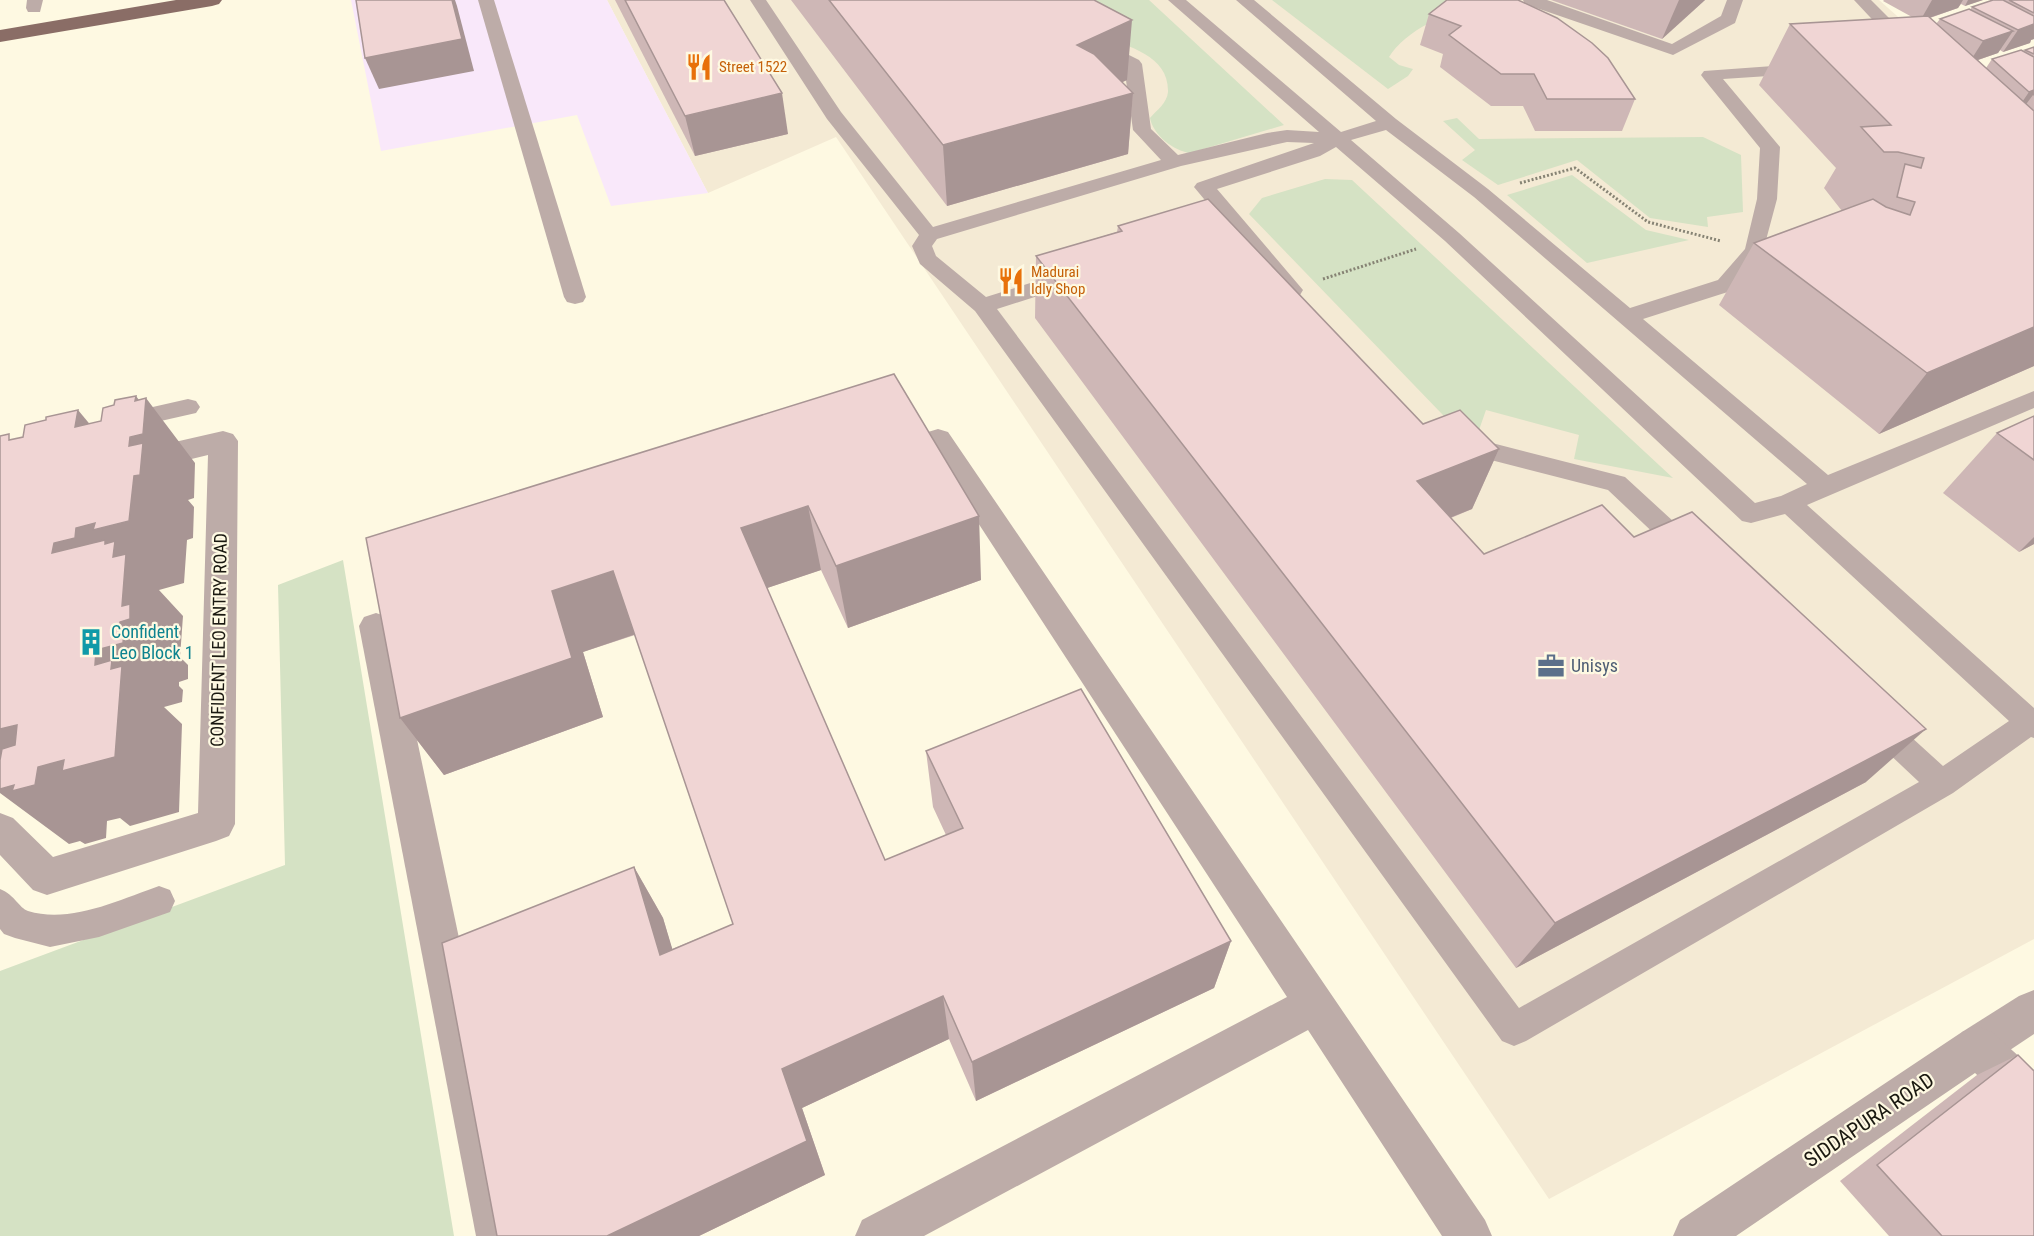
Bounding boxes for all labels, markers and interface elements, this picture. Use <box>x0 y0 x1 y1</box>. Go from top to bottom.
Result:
restaurant icon: Street 1522 <box>684 52 714 82</box>
place label: Street 1522 <box>719 58 787 76</box>
place label: Madurai Idly Shop <box>1031 263 1085 298</box>
restaurant icon: Madurai Idly Shop <box>996 266 1026 296</box>
street label: CONFIDENT LEO ENTRY ROAD <box>206 533 231 747</box>
place label: Confident Leo Block 1 <box>111 621 194 663</box>
building icon: Confident Leo Block 1 <box>76 627 106 657</box>
office icon: Unisys <box>1536 651 1566 681</box>
place label: Unisys <box>1571 655 1618 676</box>
street label: SIDDAPURA ROAD <box>1800 1068 1938 1172</box>

